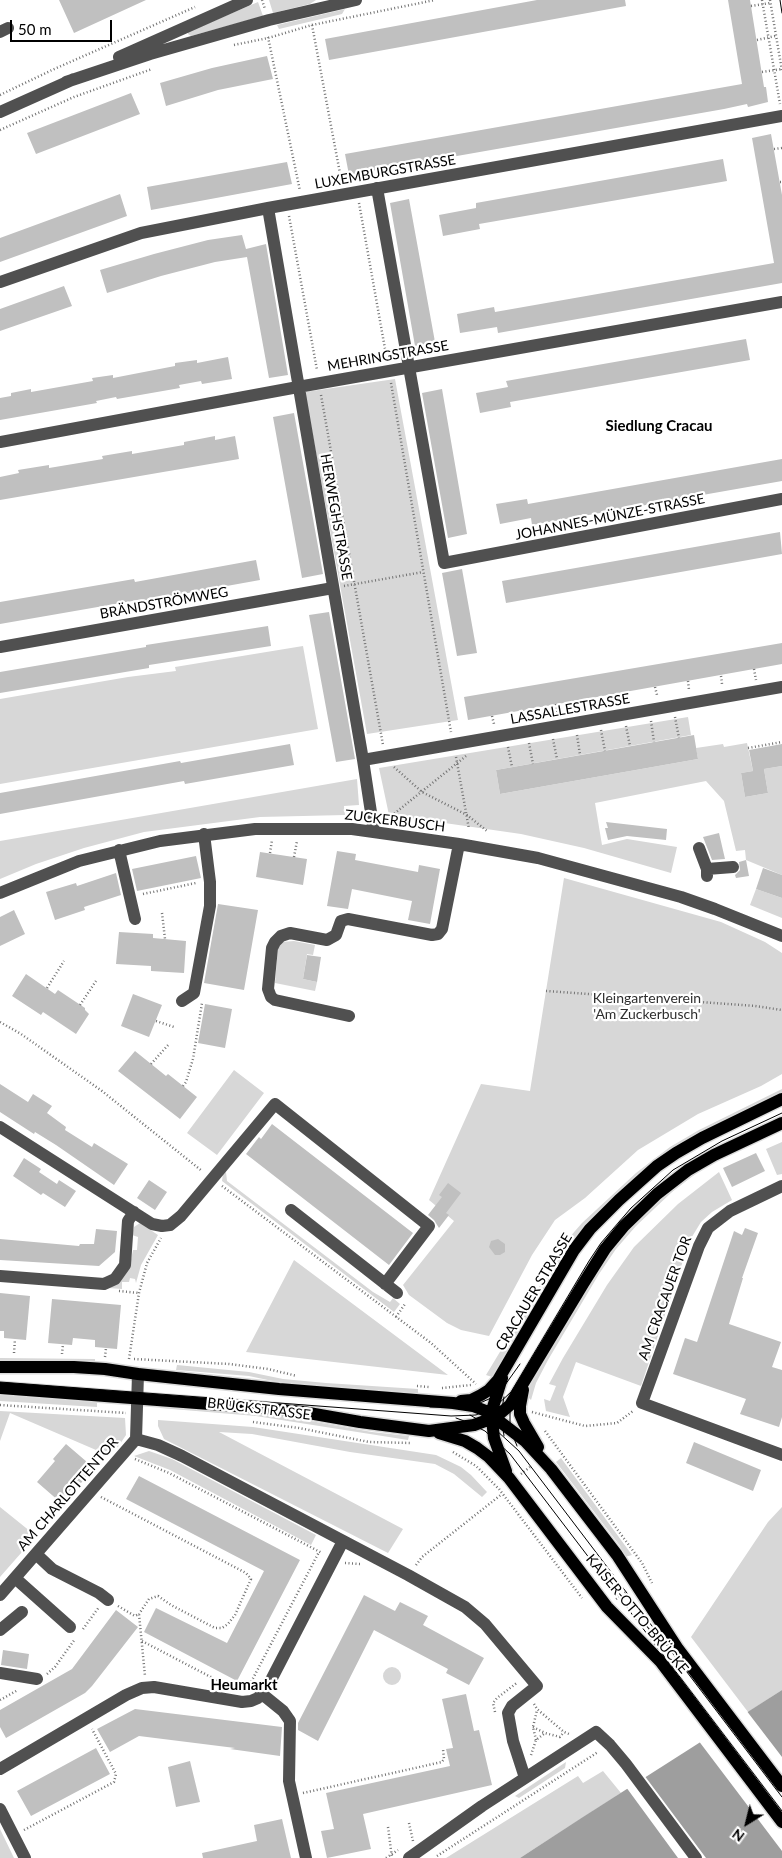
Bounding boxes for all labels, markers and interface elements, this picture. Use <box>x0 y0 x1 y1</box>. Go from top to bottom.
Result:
scale bar <box>12 10 115 42</box>
text: 50 m <box>18 20 52 38</box>
street label: LUXEMBURGSTRASSE <box>313 151 457 193</box>
street label: MEHRINGSTRASSE <box>326 337 450 375</box>
district label: Siedlung Cracau <box>605 417 713 435</box>
street label: HERWEGHSTRASSE <box>317 452 355 582</box>
street label: JOHANNES-MÜNZE-STRASSE <box>514 490 706 544</box>
street label: BRÄNDSTRÖMWEG <box>99 583 229 623</box>
street label: LASSALLESTRASSE <box>509 690 631 728</box>
street label: ZUCKERBUSCH <box>344 806 446 836</box>
park label: Kleingartenverein 'Am Zuckerbusch' <box>593 990 701 1022</box>
street label: CRACAUER STRASSE <box>492 1230 576 1354</box>
street label: AM CRACAUER TOR <box>635 1234 695 1362</box>
street label: BRÜCKSTRASSE <box>206 1394 312 1424</box>
street label: AM CHARLOTTENTOR <box>14 1434 122 1554</box>
street label: KAISER-OTTO-BRÜCKE <box>582 1551 692 1677</box>
district label: Heumarkt <box>210 1676 278 1694</box>
north arrow <box>722 1798 772 1848</box>
text: N <box>729 1825 747 1846</box>

